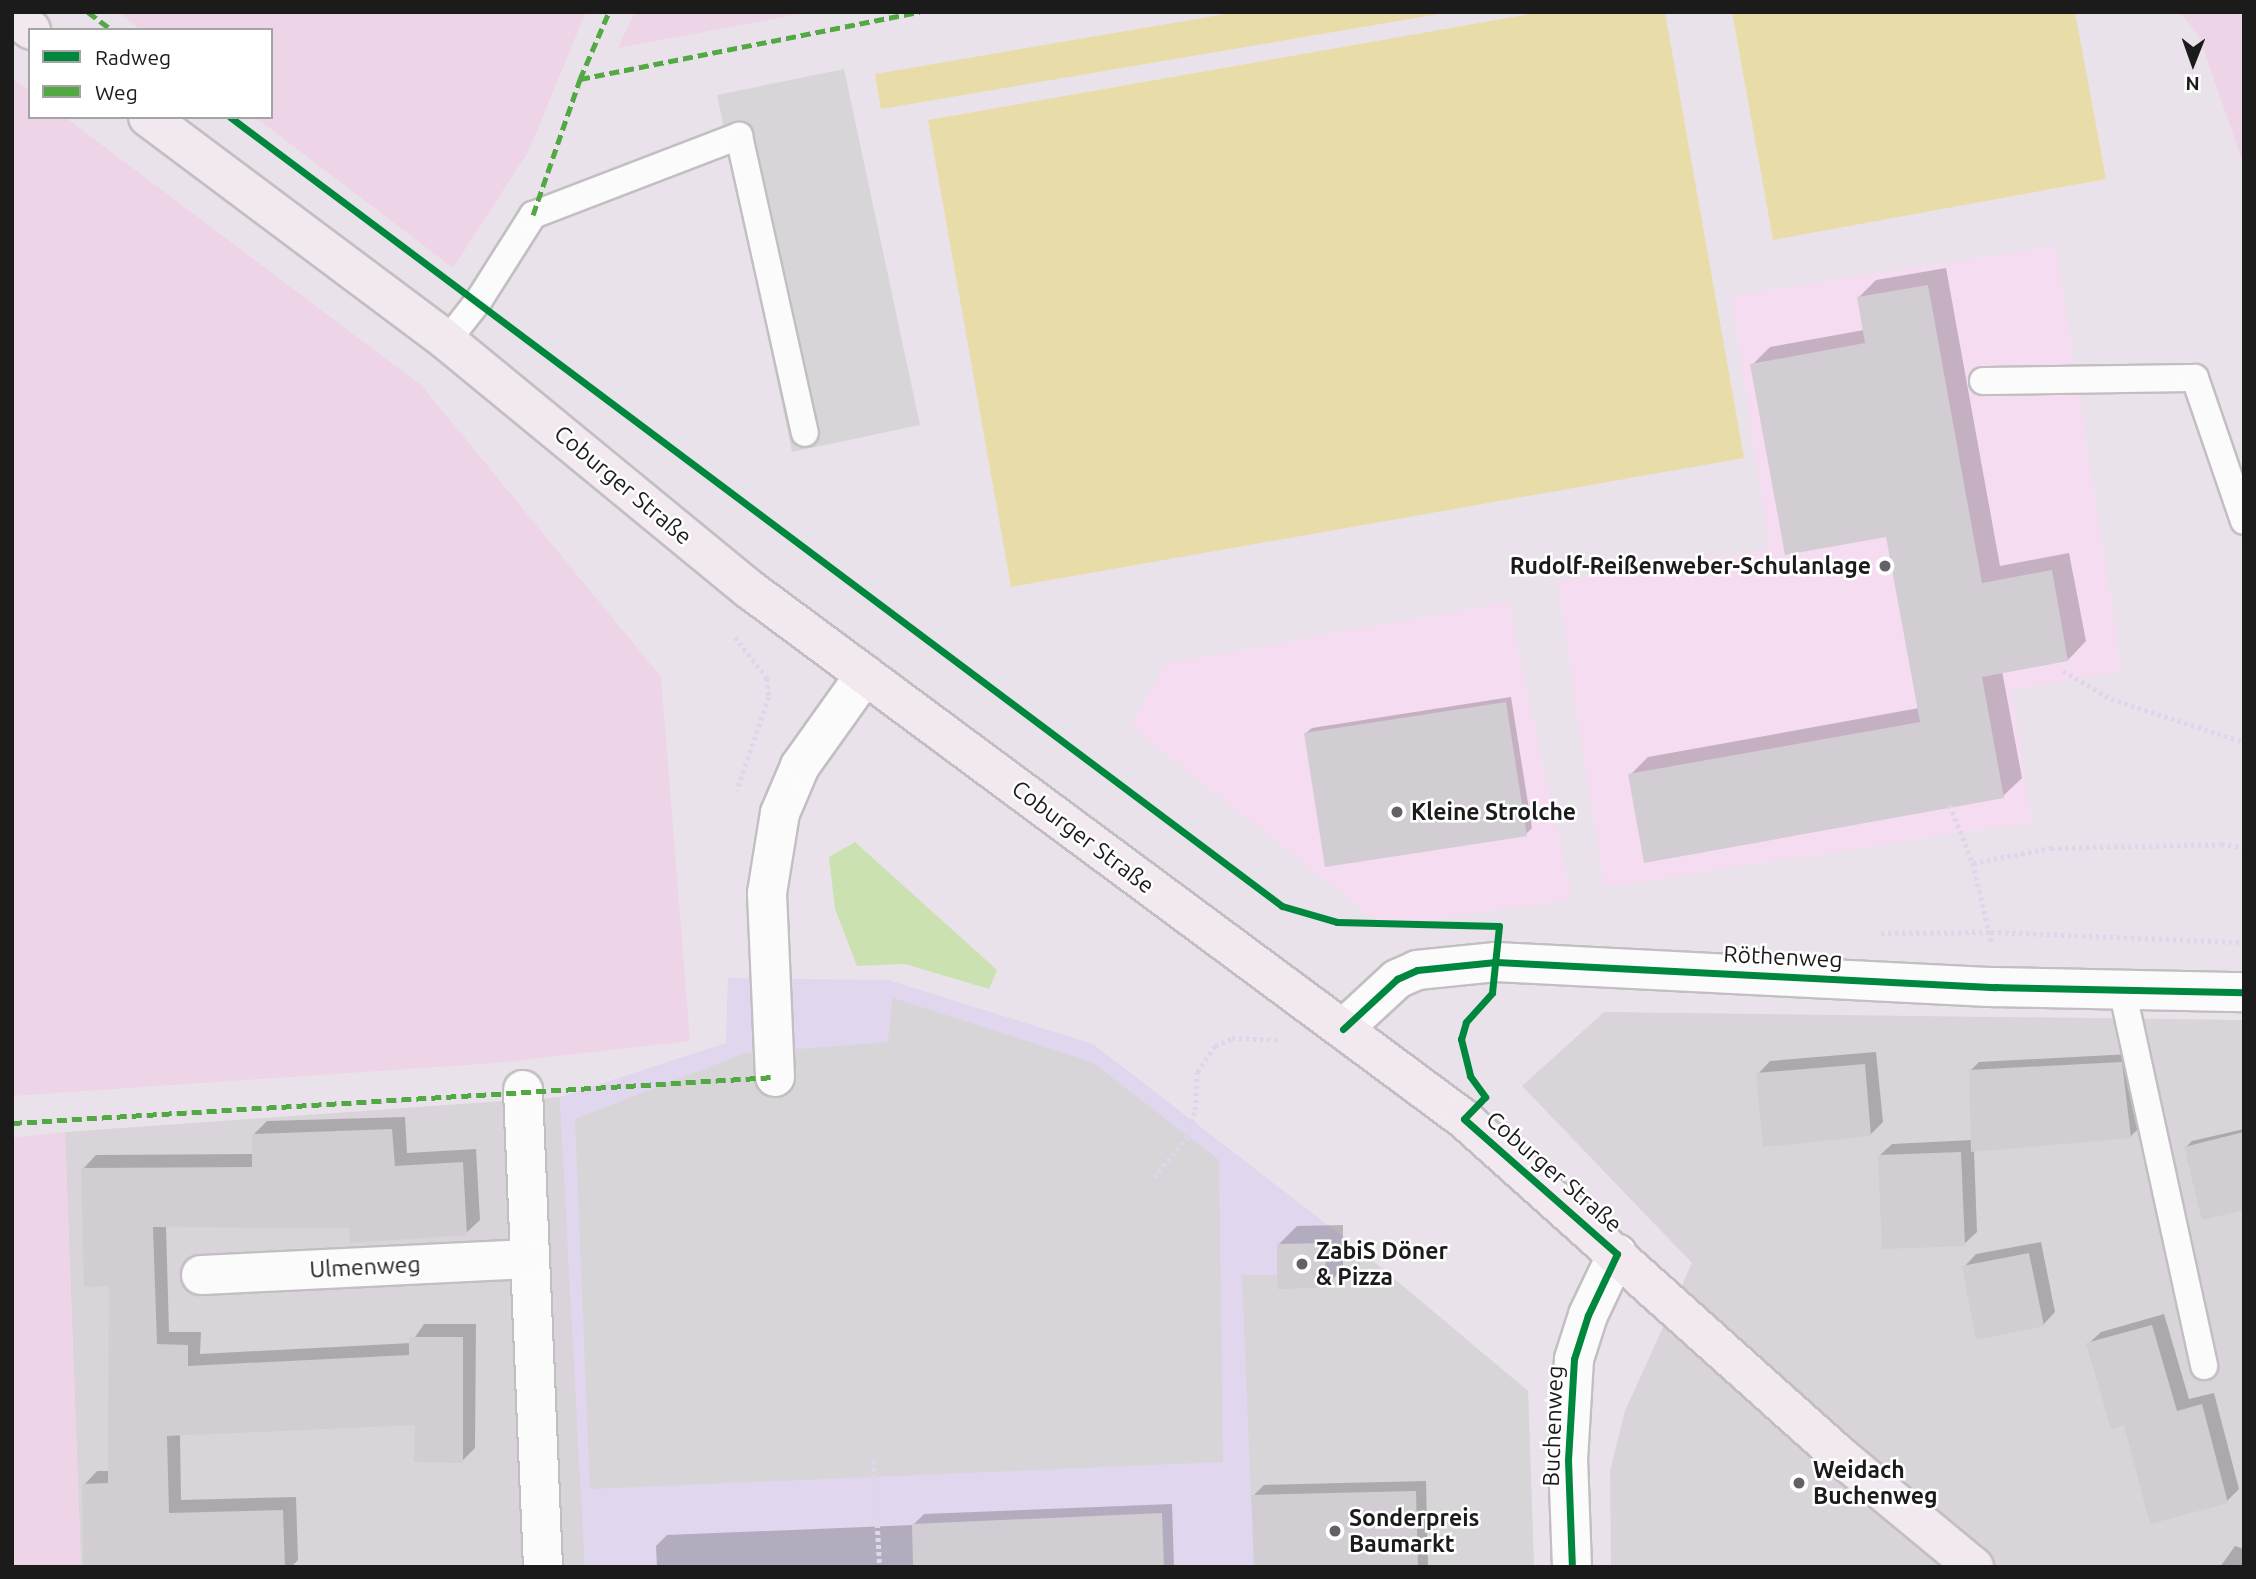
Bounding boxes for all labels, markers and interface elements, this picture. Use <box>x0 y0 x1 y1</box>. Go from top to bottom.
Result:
legend <box>28 28 273 119</box>
north arrow <box>2158 28 2228 98</box>
text: Radweg <box>95 45 171 69</box>
text: N <box>2185 73 2200 95</box>
text: Weg <box>95 80 138 104</box>
street label: Coburger Straße <box>549 420 697 550</box>
place label: Rudolf-Reißenweber-Schulanlage <box>1510 552 1871 580</box>
marker: Rudolf-Reißenweber-Schulanlage <box>1877 558 1893 574</box>
street label: Coburger Straße <box>1006 775 1160 899</box>
place label: Kleine Strolche <box>1411 798 1576 826</box>
marker: Kleine Strolche <box>1389 804 1405 820</box>
street label: Röthenweg <box>1723 940 1843 974</box>
street label: Coburger Straße <box>1480 1106 1628 1238</box>
place label: ZabiS Döner & Pizza <box>1316 1237 1448 1291</box>
street label: Ulmenweg <box>309 1250 421 1284</box>
marker: ZabiS Döner & Pizza <box>1294 1256 1310 1272</box>
street label: Buchenweg <box>1537 1365 1569 1487</box>
place label: Weidach Buchenweg <box>1813 1456 1938 1510</box>
marker: Weidach Buchenweg <box>1791 1475 1807 1491</box>
place label: Sonderpreis Baumarkt <box>1349 1504 1479 1558</box>
marker: Sonderpreis Baumarkt <box>1327 1523 1343 1539</box>

